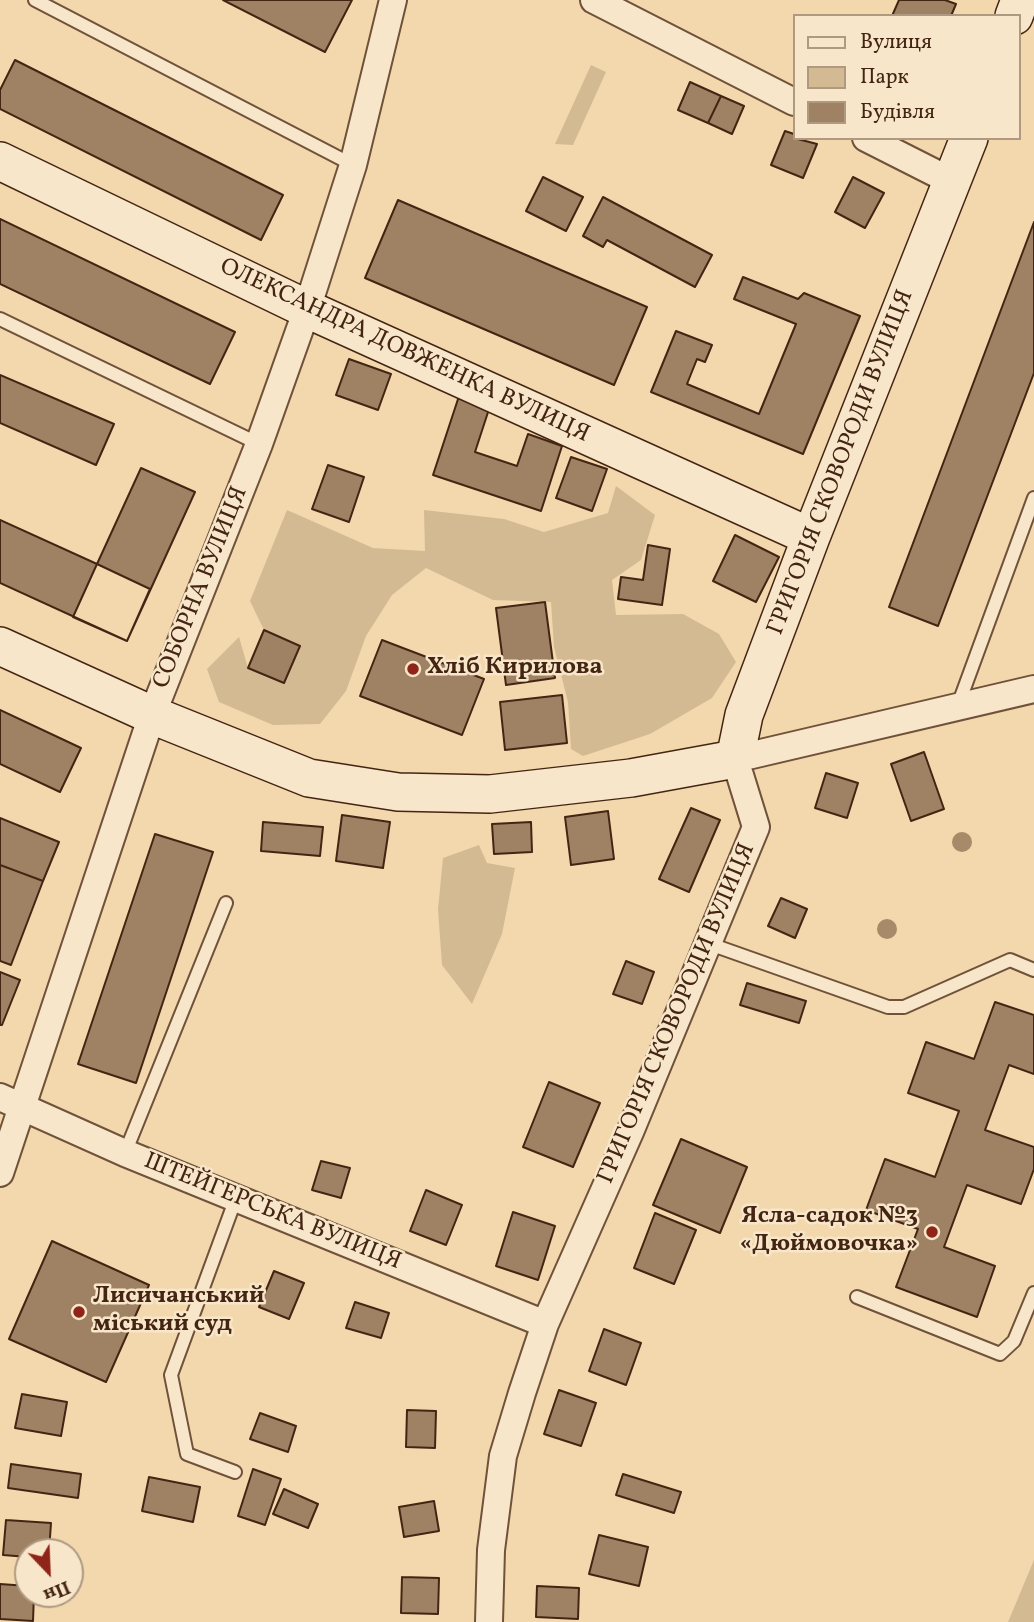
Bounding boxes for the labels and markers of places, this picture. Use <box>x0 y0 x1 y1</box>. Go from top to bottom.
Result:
place label: Хліб Кирилова <box>427 655 603 683</box>
marker: Хліб Кирилова <box>405 661 421 677</box>
place label: Ясла-садок №3 «Дюймовочка» <box>740 1204 918 1260</box>
marker: Ясла-садок №3 «Дюймовочка» <box>924 1224 940 1240</box>
place label: Лисичанський міський суд <box>93 1284 264 1340</box>
marker: Лисичанський міський суд <box>71 1304 87 1320</box>

